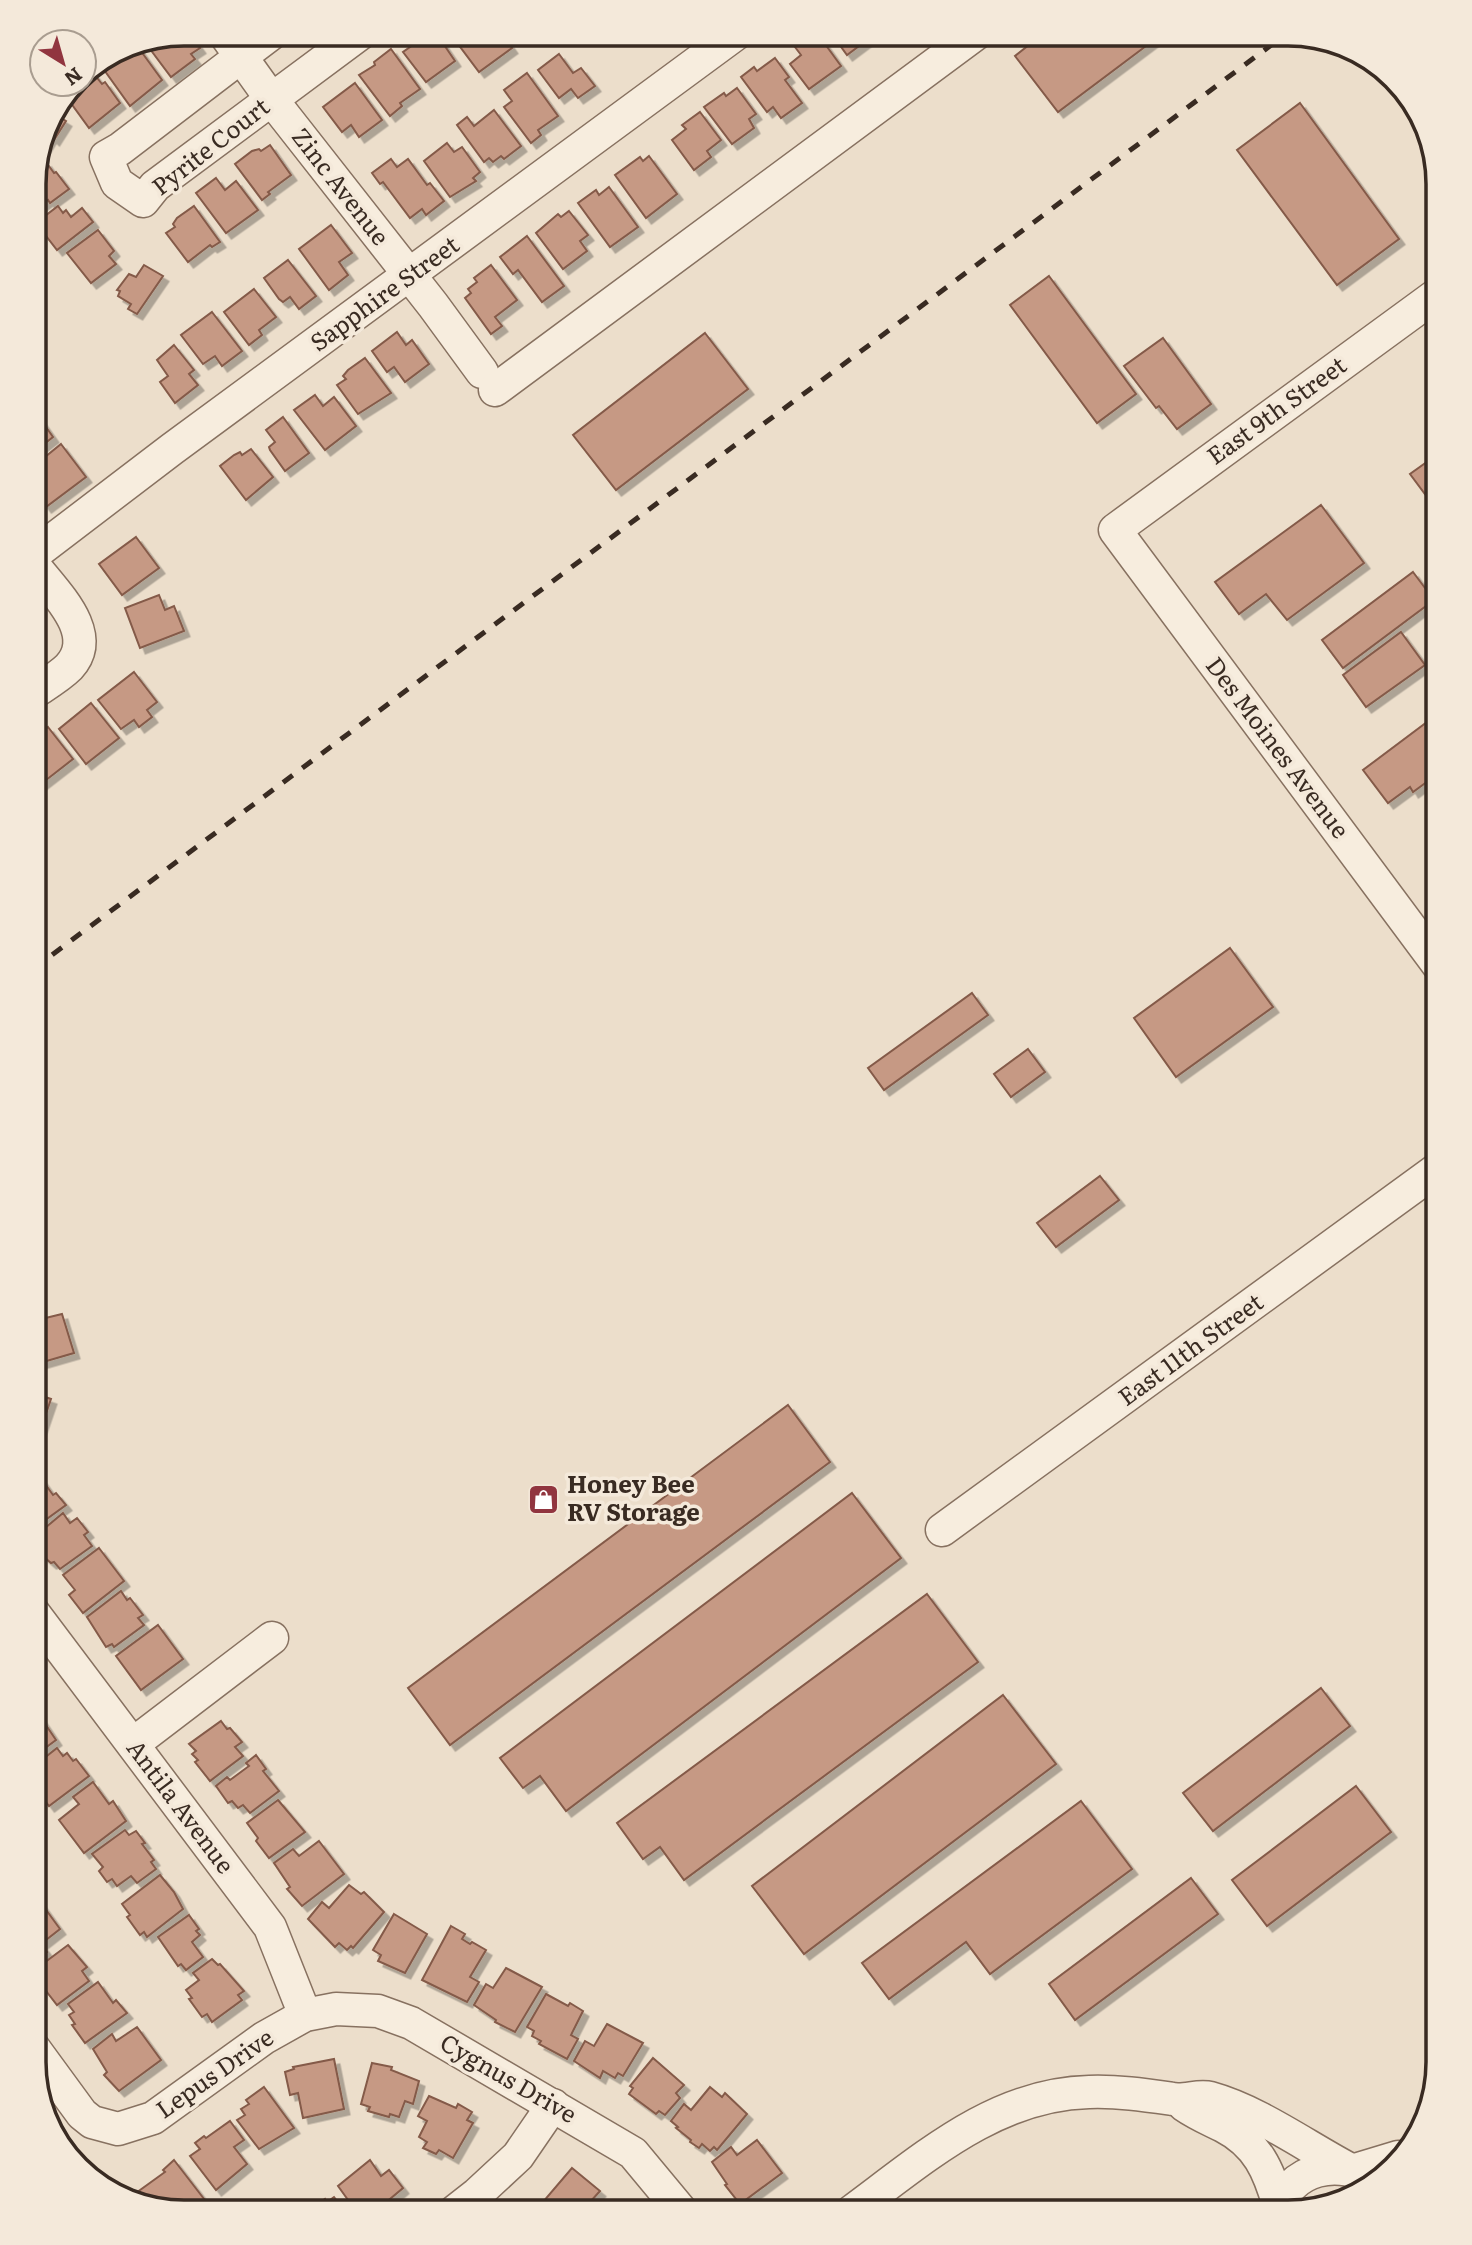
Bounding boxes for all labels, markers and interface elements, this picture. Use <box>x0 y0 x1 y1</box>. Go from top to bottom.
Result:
north arrow <box>28 28 98 98</box>
text: N <box>59 61 89 93</box>
street label: Pyrite Court <box>143 88 276 202</box>
street label: Zinc Avenue <box>285 119 399 252</box>
street label: Sapphire Street <box>302 226 466 358</box>
street label: East 9th Street <box>1199 346 1353 472</box>
street label: Des Moines Avenue <box>1199 648 1359 845</box>
street label: East 11th Street <box>1110 1283 1270 1413</box>
place label: Honey Bee RV Storage <box>567 1465 700 1528</box>
shop icon: Honey Bee RV Storage <box>527 1482 561 1516</box>
street label: Antila Avenue <box>120 1731 244 1880</box>
street label: Lepus Drive <box>148 2019 279 2125</box>
street label: Cygnus Drive <box>435 2024 584 2130</box>

